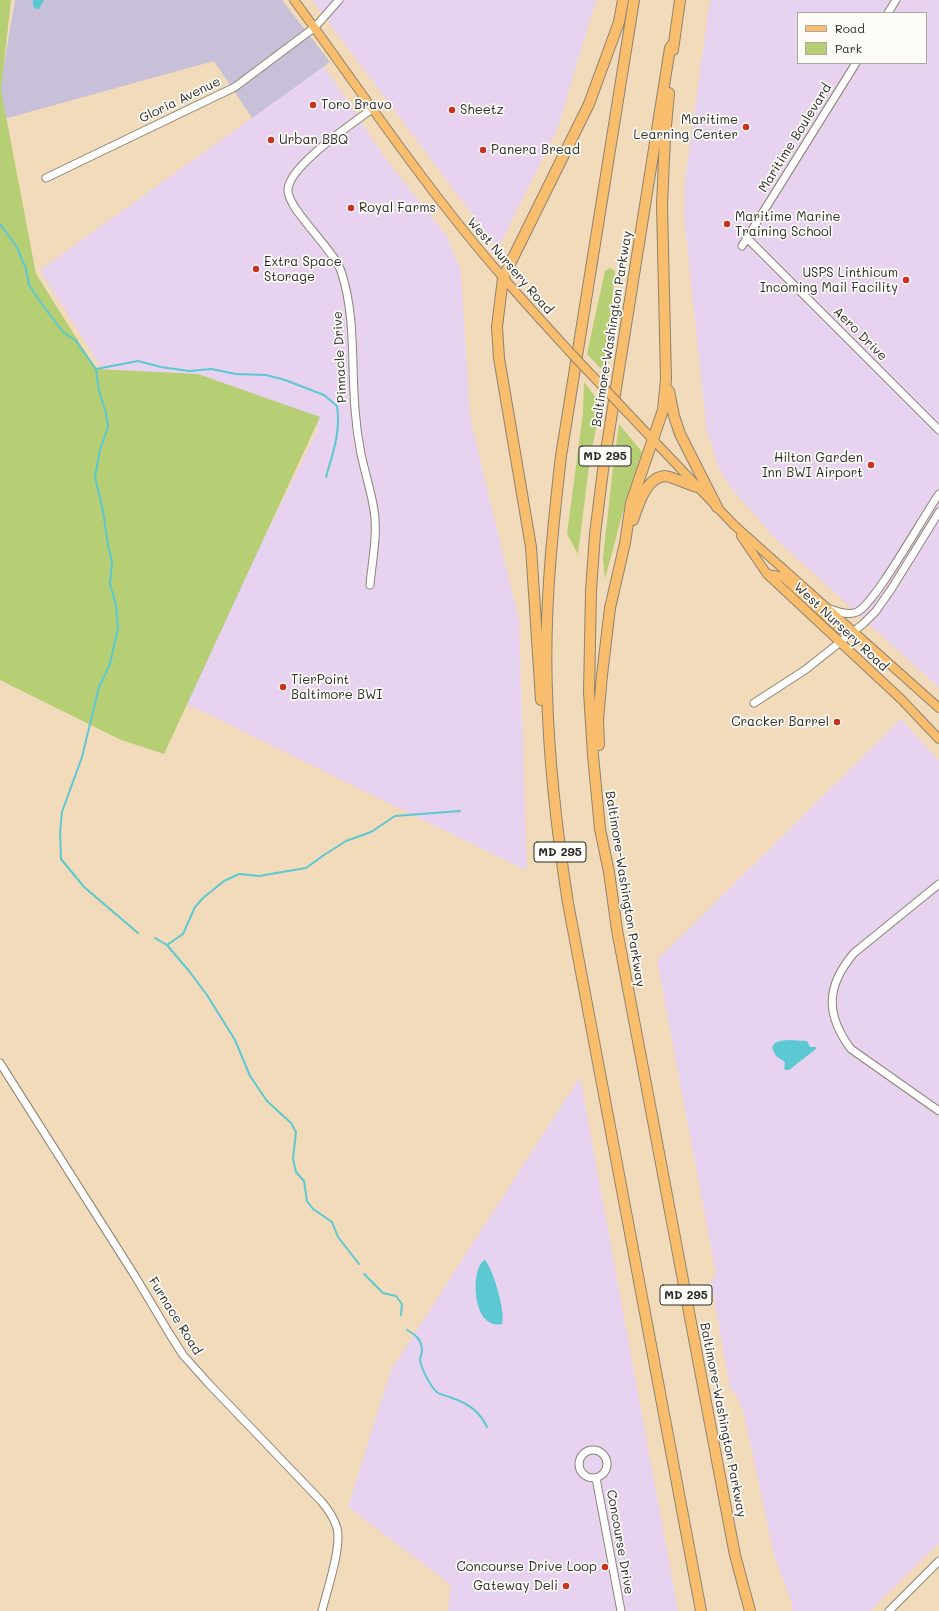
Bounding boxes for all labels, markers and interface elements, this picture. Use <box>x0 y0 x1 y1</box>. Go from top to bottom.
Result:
legend <box>797 12 927 64</box>
text: Road <box>835 20 865 36</box>
text: Park <box>835 40 862 56</box>
street label: Gloria Avenue <box>137 74 223 126</box>
street label: Maritime Boulevard <box>755 81 835 195</box>
place label: Toro Bravo <box>321 97 392 113</box>
marker: Toro Bravo <box>308 100 318 110</box>
place label: Sheetz <box>460 102 504 118</box>
marker: Sheetz <box>447 105 457 115</box>
place label: Maritime Learning Center <box>634 112 738 143</box>
marker: Maritime Learning Center <box>741 122 751 132</box>
place label: Urban BBQ <box>279 132 348 148</box>
marker: Urban BBQ <box>266 135 276 145</box>
place label: Panera Bread <box>491 142 580 158</box>
marker: Panera Bread <box>478 145 488 155</box>
place label: Royal Farms <box>359 200 436 216</box>
marker: Royal Farms <box>346 203 356 213</box>
place label: Maritime Marine Training School <box>735 209 840 240</box>
street label: West Nursery Road <box>464 214 556 318</box>
marker: Maritime Marine Training School <box>722 219 732 229</box>
street label: Baltimore-Washington Parkway <box>589 230 635 428</box>
place label: Extra Space Storage <box>264 254 342 285</box>
marker: Extra Space Storage <box>251 264 261 274</box>
place label: USPS Linthicum Incoming Mail Facility <box>760 265 898 296</box>
marker: USPS Linthicum Incoming Mail Facility <box>901 275 911 285</box>
street label: Aero Drive <box>830 304 890 364</box>
street label: Pinnacle Drive <box>330 311 350 403</box>
road number: MD 295 <box>579 446 631 466</box>
place label: Hilton Garden Inn BWI Airport <box>762 450 863 481</box>
marker: Hilton Garden Inn BWI Airport <box>866 460 876 470</box>
street label: West Nursery Road <box>791 579 891 675</box>
place label: TierPoint Baltimore BWI <box>291 672 382 703</box>
marker: TierPoint Baltimore BWI <box>278 682 288 692</box>
place label: Cracker Barrel <box>731 714 829 730</box>
marker: Cracker Barrel <box>832 717 842 727</box>
street label: Baltimore-Washington Parkway <box>602 790 648 988</box>
road number: MD 295 <box>534 842 586 862</box>
street label: Furnace Road <box>145 1274 205 1358</box>
road number: MD 295 <box>660 1285 712 1305</box>
street label: Baltimore-Washington Parkway <box>696 1321 750 1519</box>
street label: Concourse Drive <box>603 1488 637 1596</box>
place label: Concourse Drive Loop <box>456 1559 597 1575</box>
marker: Concourse Drive Loop <box>600 1562 610 1572</box>
place label: Gateway Deli <box>473 1578 558 1594</box>
marker: Gateway Deli <box>561 1581 571 1591</box>

